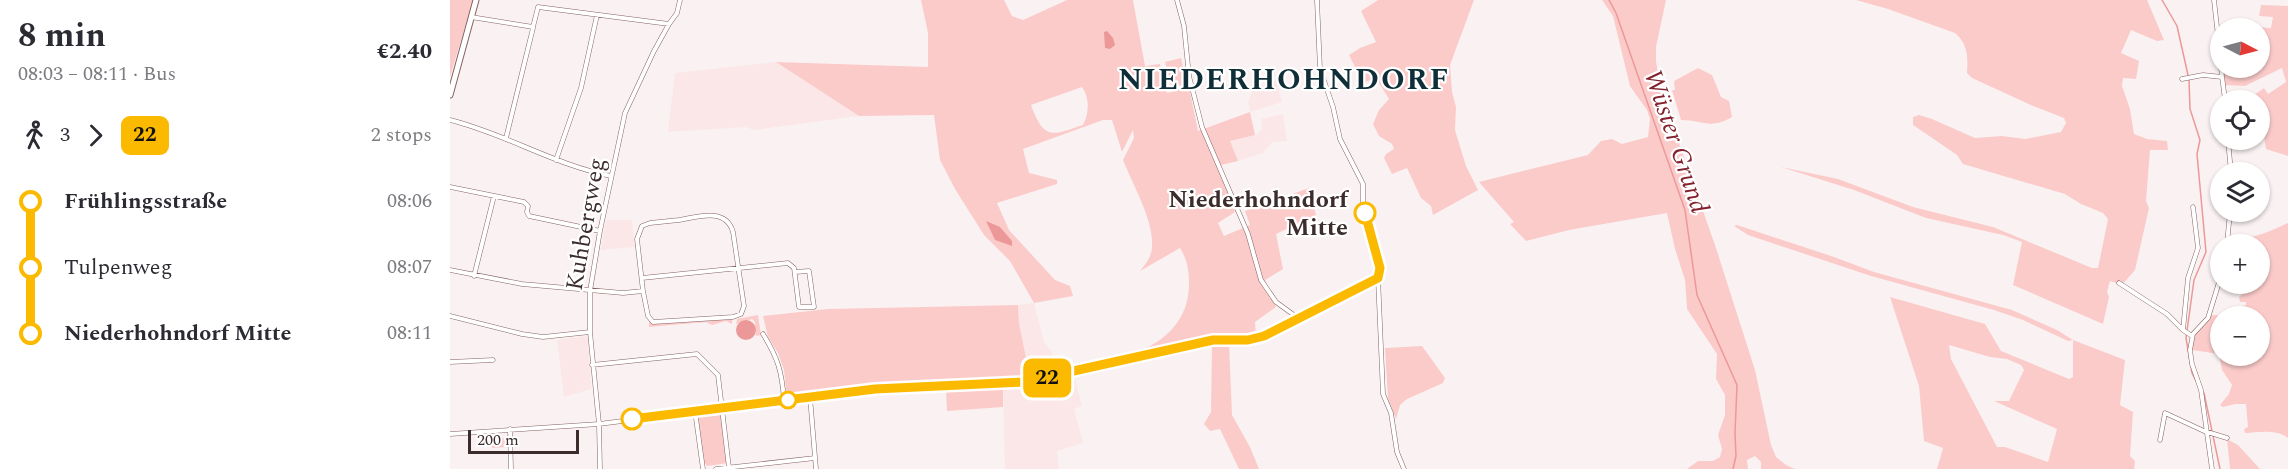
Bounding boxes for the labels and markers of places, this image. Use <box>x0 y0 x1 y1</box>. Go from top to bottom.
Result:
place label: Niederhohndorf Mitte <box>1168 182 1350 246</box>
marker: Niederhohndorf Mitte <box>1354 202 1376 224</box>
unlabelled marker <box>779 391 797 409</box>
unlabelled marker <box>621 408 643 430</box>

